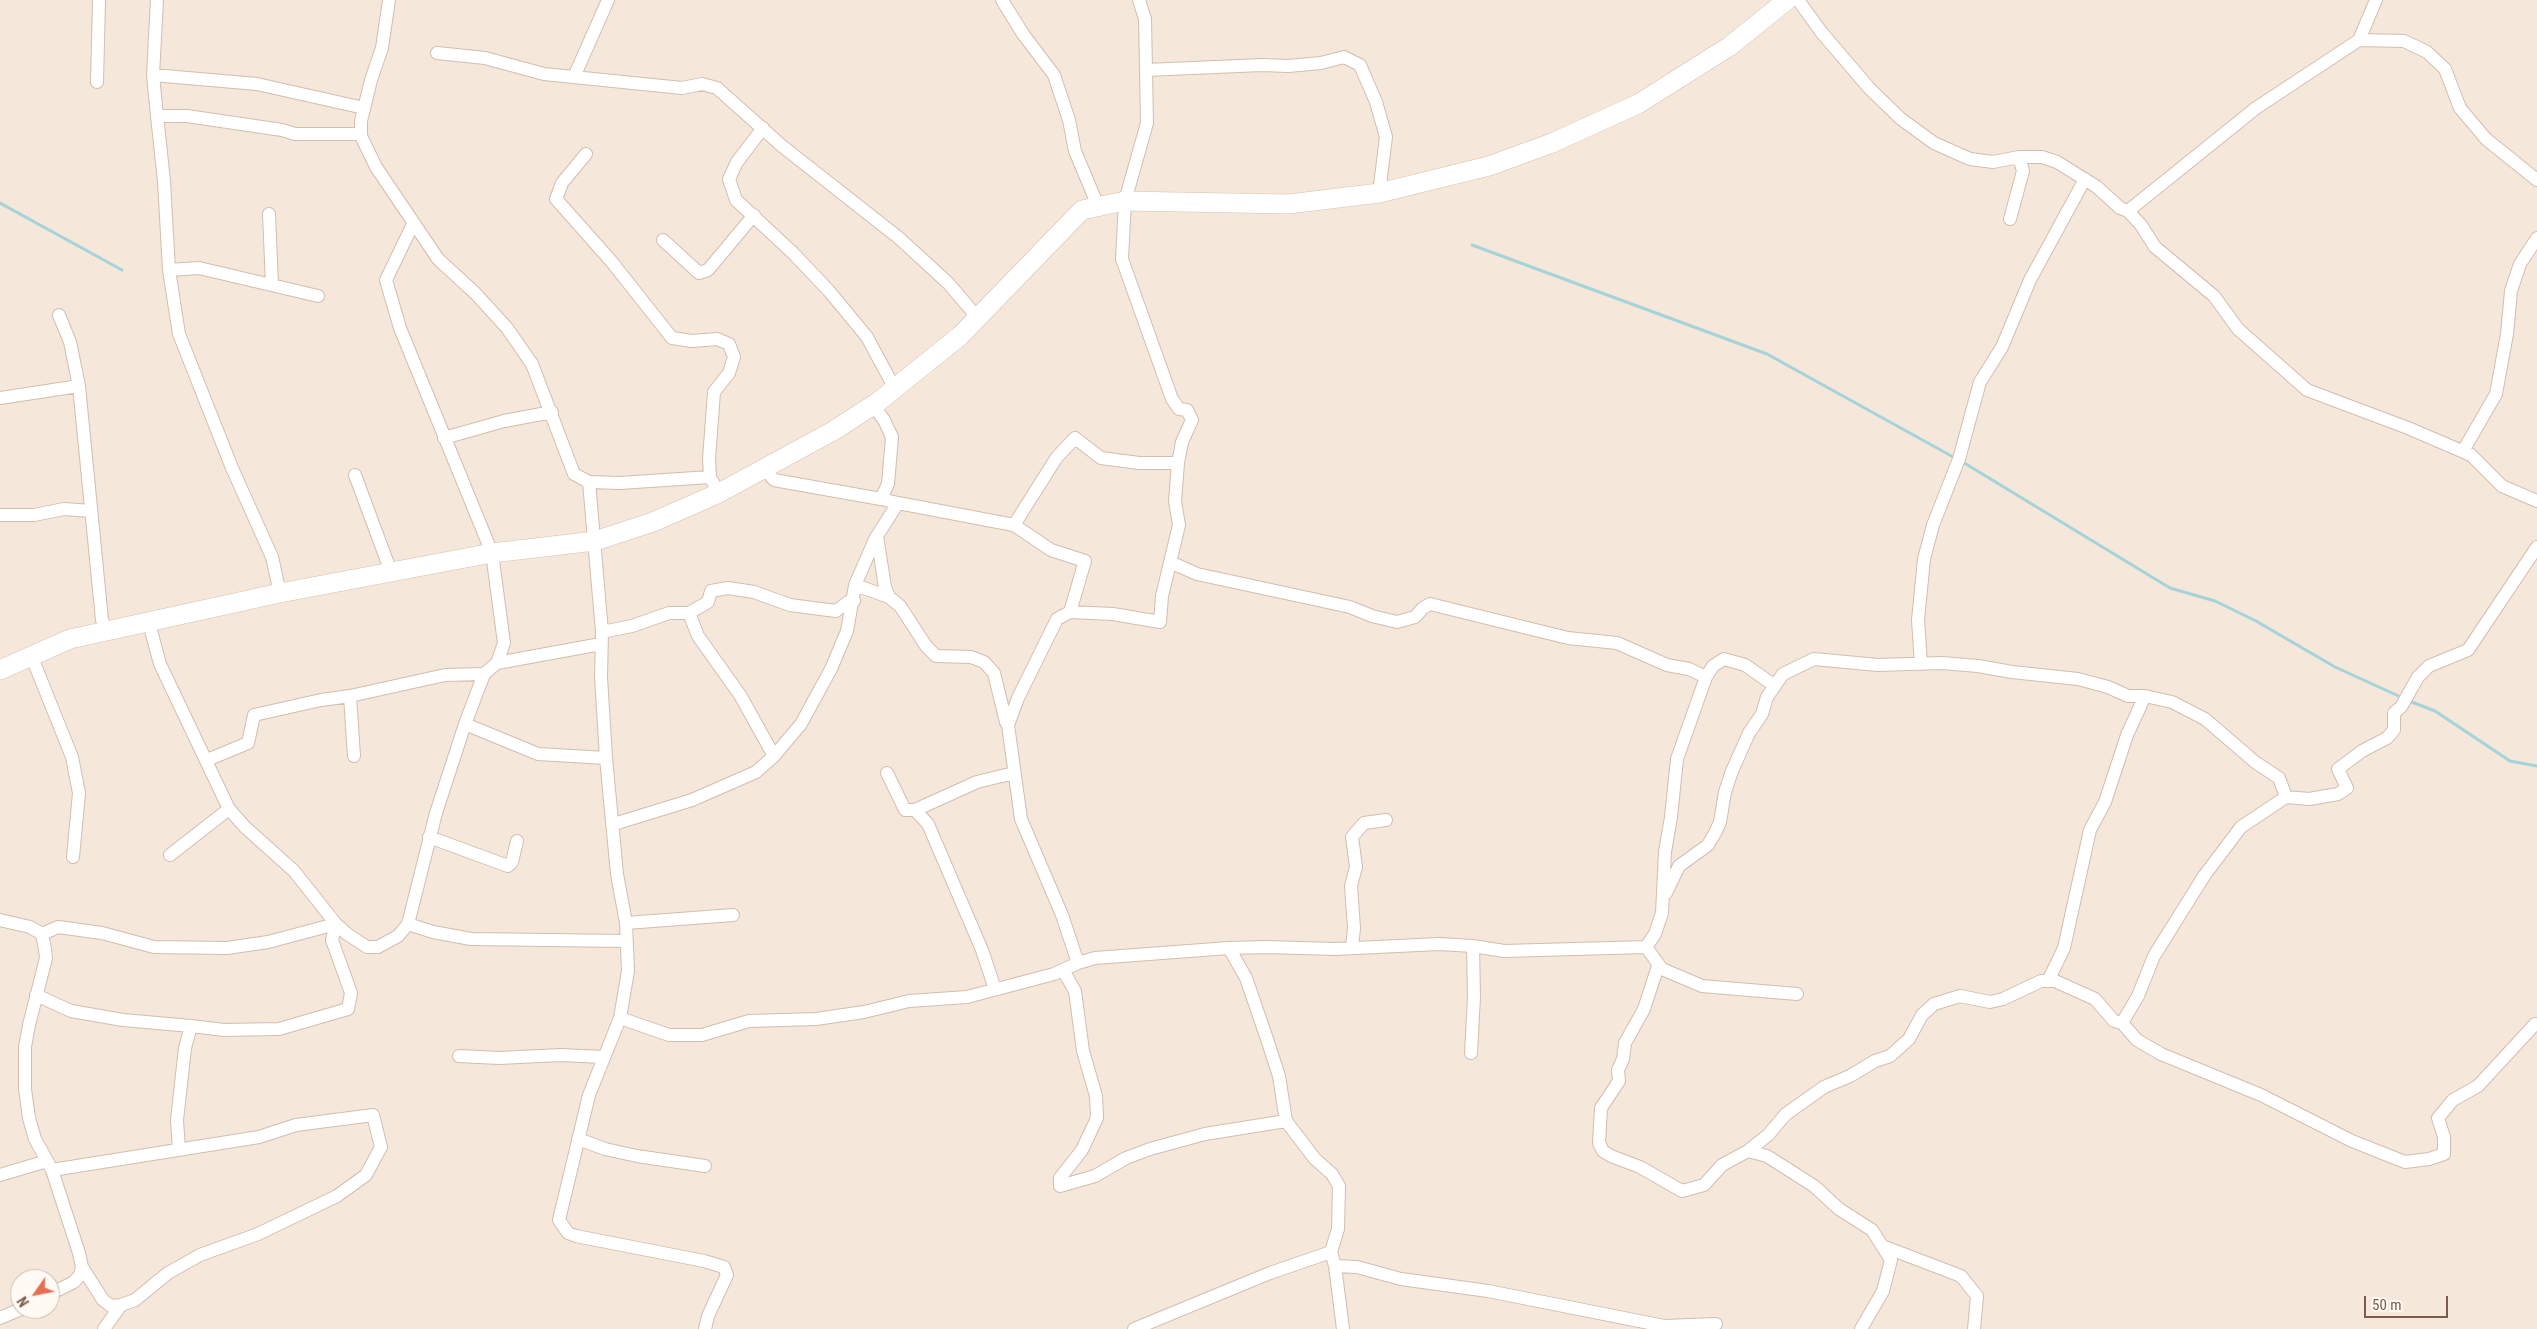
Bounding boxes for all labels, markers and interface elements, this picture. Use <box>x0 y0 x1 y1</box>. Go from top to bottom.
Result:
north arrow <box>10 1269 60 1319</box>
scale bar <box>2367 1286 2451 1318</box>
text: N <box>14 1294 32 1310</box>
text: 50 m <box>2372 1296 2402 1314</box>

